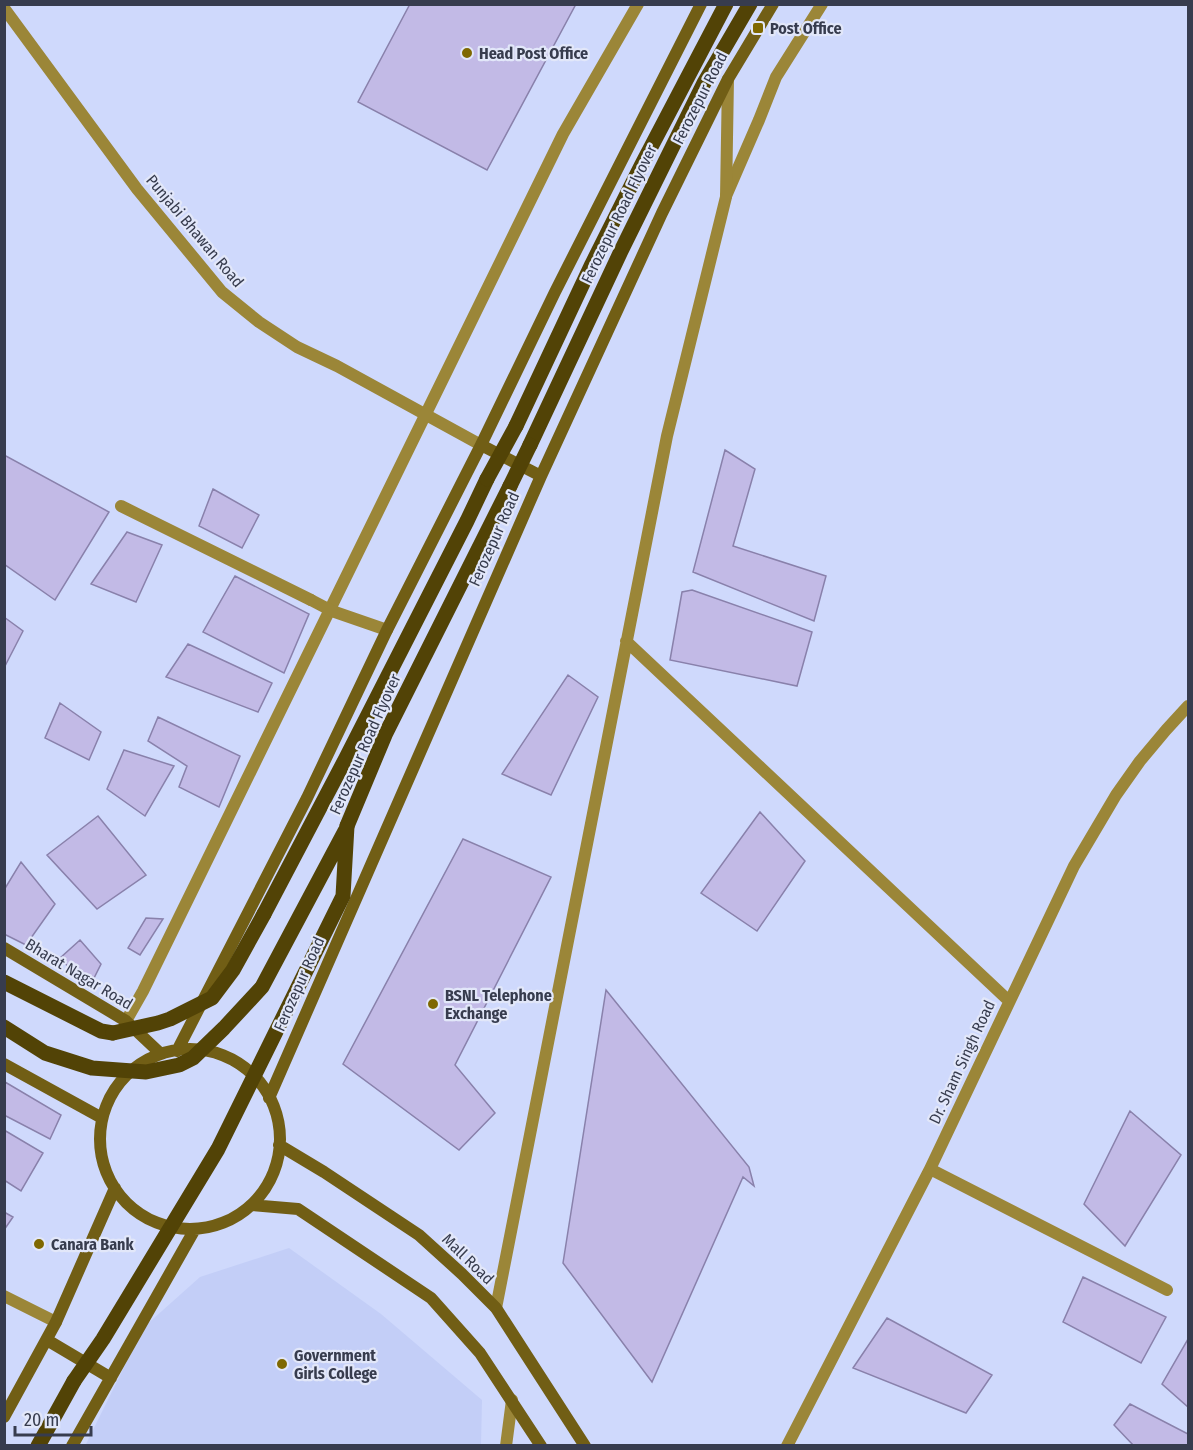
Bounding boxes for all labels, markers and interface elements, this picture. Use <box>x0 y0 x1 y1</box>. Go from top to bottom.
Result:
place label: Post Office <box>770 19 842 38</box>
marker: Post Office <box>751 21 765 35</box>
place label: Head Post Office <box>479 44 588 63</box>
marker: Head Post Office <box>460 46 474 60</box>
street label: Ferozepur Road <box>669 49 731 147</box>
street label: Ferozepur Road Flyover <box>577 141 661 286</box>
street label: Punjabi Bhawan Road <box>142 171 248 291</box>
street label: Ferozepur Road <box>465 489 523 589</box>
street label: Ferozepur Road Flyover <box>325 670 405 817</box>
street label: Bharat Nagar Road <box>22 934 136 1014</box>
street label: Ferozepur Road <box>270 934 328 1034</box>
place label: BSNL Telephone Exchange <box>445 986 552 1023</box>
marker: BSNL Telephone Exchange <box>426 997 440 1011</box>
street label: Dr. Sham Singh Road <box>925 997 999 1127</box>
street label: Mall Road <box>438 1230 498 1288</box>
place label: Canara Bank <box>51 1235 134 1254</box>
marker: Canara Bank <box>32 1237 46 1251</box>
place label: Government Girls College <box>294 1346 377 1383</box>
marker: Government Girls College <box>275 1357 289 1371</box>
scale bar <box>15 1399 92 1437</box>
text: 20 m <box>24 1409 59 1431</box>

